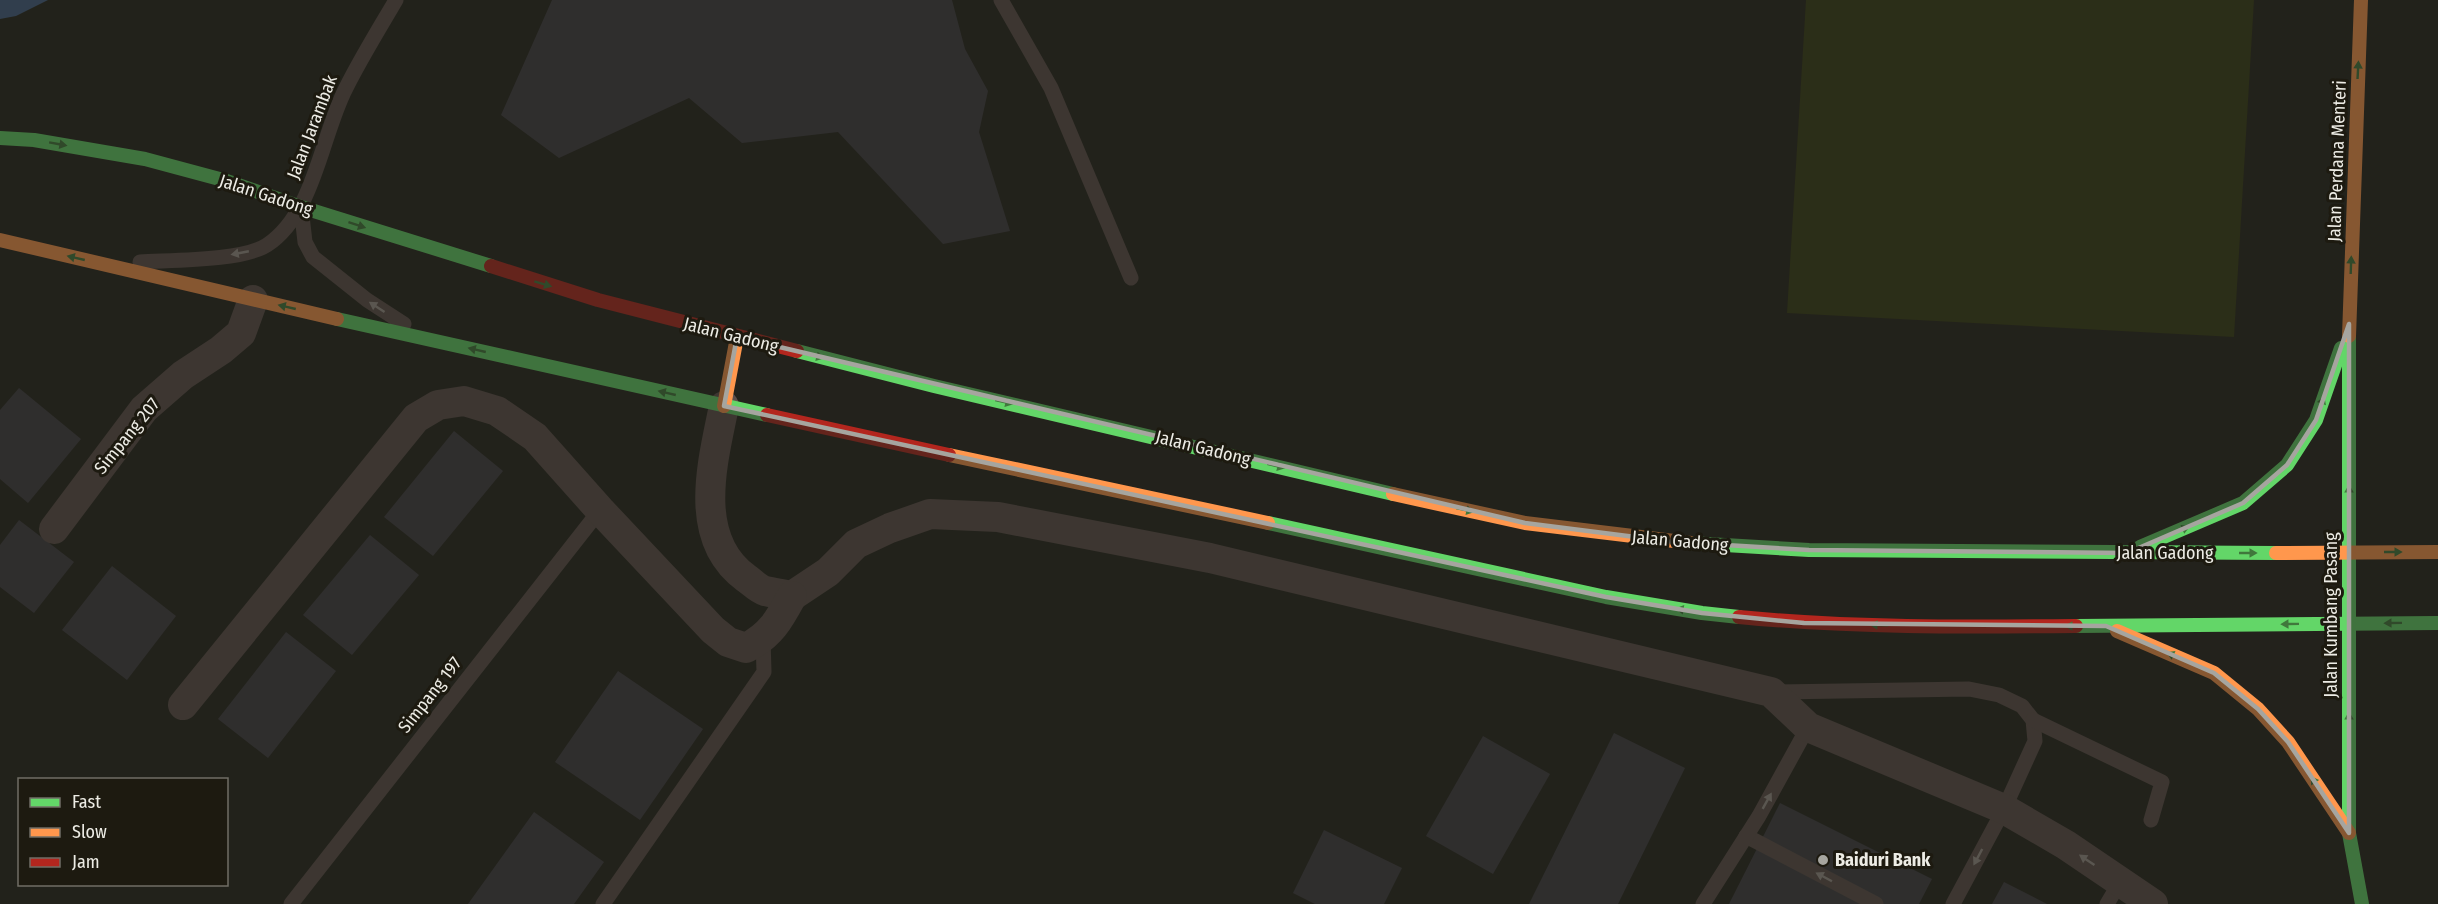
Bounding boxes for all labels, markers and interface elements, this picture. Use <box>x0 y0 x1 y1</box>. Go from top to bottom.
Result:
one-way arrow <box>2353 61 2362 80</box>
street label: Jalan Jarambak <box>282 71 342 182</box>
street label: Jalan Perdana Menteri <box>2323 80 2351 242</box>
one-way arrow <box>49 140 68 149</box>
street label: Jalan Gadong <box>216 170 316 221</box>
one-way arrow <box>348 221 366 230</box>
one-way arrow <box>230 249 249 258</box>
one-way arrow <box>67 252 86 262</box>
one-way arrow <box>2346 256 2356 275</box>
one-way arrow <box>534 280 552 289</box>
one-way arrow <box>369 301 385 312</box>
one-way arrow <box>277 302 296 312</box>
street label: Jalan Gadong <box>681 313 781 358</box>
one-way arrow <box>468 344 486 354</box>
one-way arrow <box>805 351 824 361</box>
one-way arrow <box>658 387 676 397</box>
street label: Simpang 207 <box>90 393 164 479</box>
one-way arrow <box>2317 396 2327 414</box>
one-way arrow <box>995 398 1014 407</box>
street label: Jalan Gadong <box>1153 426 1253 471</box>
one-way arrow <box>1266 461 1285 471</box>
one-way arrow <box>2344 484 2354 503</box>
one-way arrow <box>1456 506 1475 516</box>
one-way arrow <box>2172 525 2189 534</box>
street label: Jalan Gadong <box>1631 526 1730 556</box>
street label: Jalan Kumbang Pasang <box>2320 532 2342 698</box>
street label: Jalan Gadong <box>2117 542 2214 564</box>
one-way arrow <box>2384 547 2403 557</box>
one-way arrow <box>2239 548 2258 558</box>
one-way arrow <box>1675 605 1694 614</box>
one-way arrow <box>2384 618 2403 628</box>
one-way arrow <box>2281 619 2300 629</box>
one-way arrow <box>1870 620 1889 629</box>
one-way arrow <box>2065 621 2084 631</box>
one-way arrow <box>2165 651 2183 661</box>
street label: Simpang 197 <box>393 653 467 737</box>
one-way arrow <box>2344 711 2354 730</box>
one-way arrow <box>2310 777 2322 793</box>
legend <box>18 778 228 886</box>
text: Fast <box>72 791 101 813</box>
one-way arrow <box>1762 792 1772 809</box>
text: Slow <box>72 821 107 843</box>
one-way arrow <box>1973 848 1983 865</box>
place label: Baiduri Bank <box>1835 849 1931 871</box>
text: Jam <box>72 851 100 873</box>
marker: Baiduri Bank <box>1816 853 1830 867</box>
one-way arrow <box>2080 854 2096 866</box>
one-way arrow <box>1815 872 1832 882</box>

